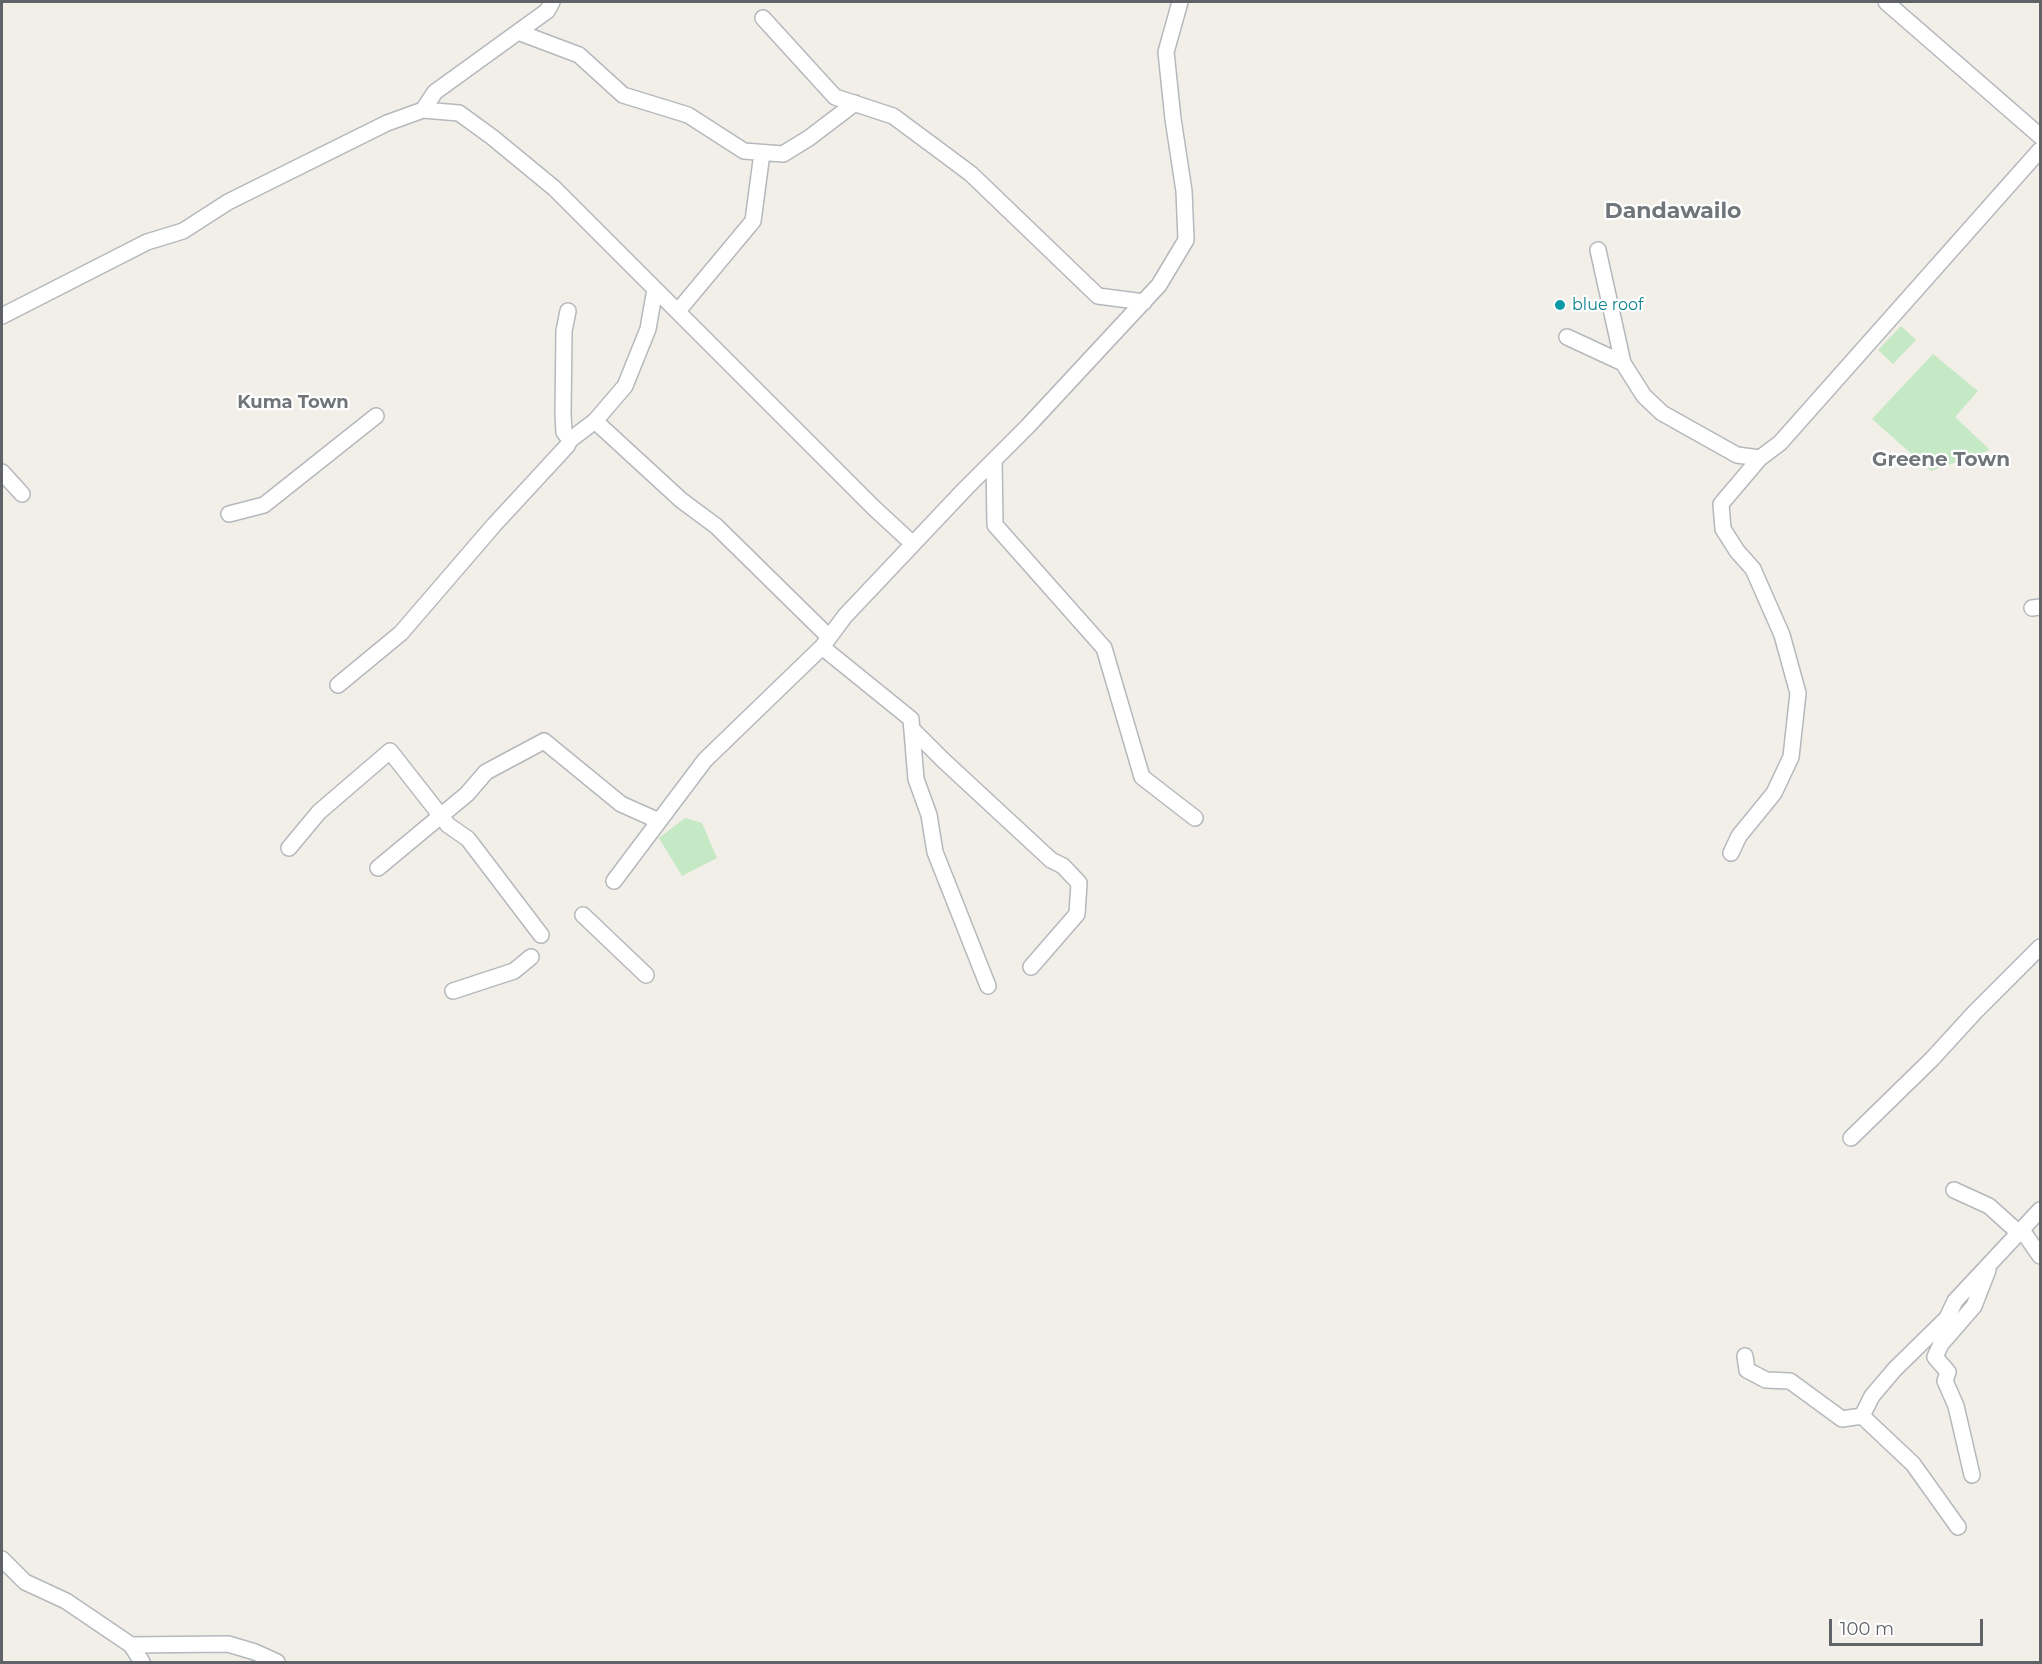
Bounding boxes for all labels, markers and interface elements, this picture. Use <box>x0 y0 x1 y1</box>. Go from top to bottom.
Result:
district label: Dandawailo <box>1605 199 1741 225</box>
place label: blue roof <box>1572 295 1643 315</box>
marker: blue roof <box>1553 298 1567 312</box>
district label: Kuma Town <box>237 392 349 414</box>
district label: Greene Town <box>1872 448 2010 472</box>
scale bar <box>1832 1607 1986 1645</box>
text: 100 m <box>1840 1618 1894 1640</box>

